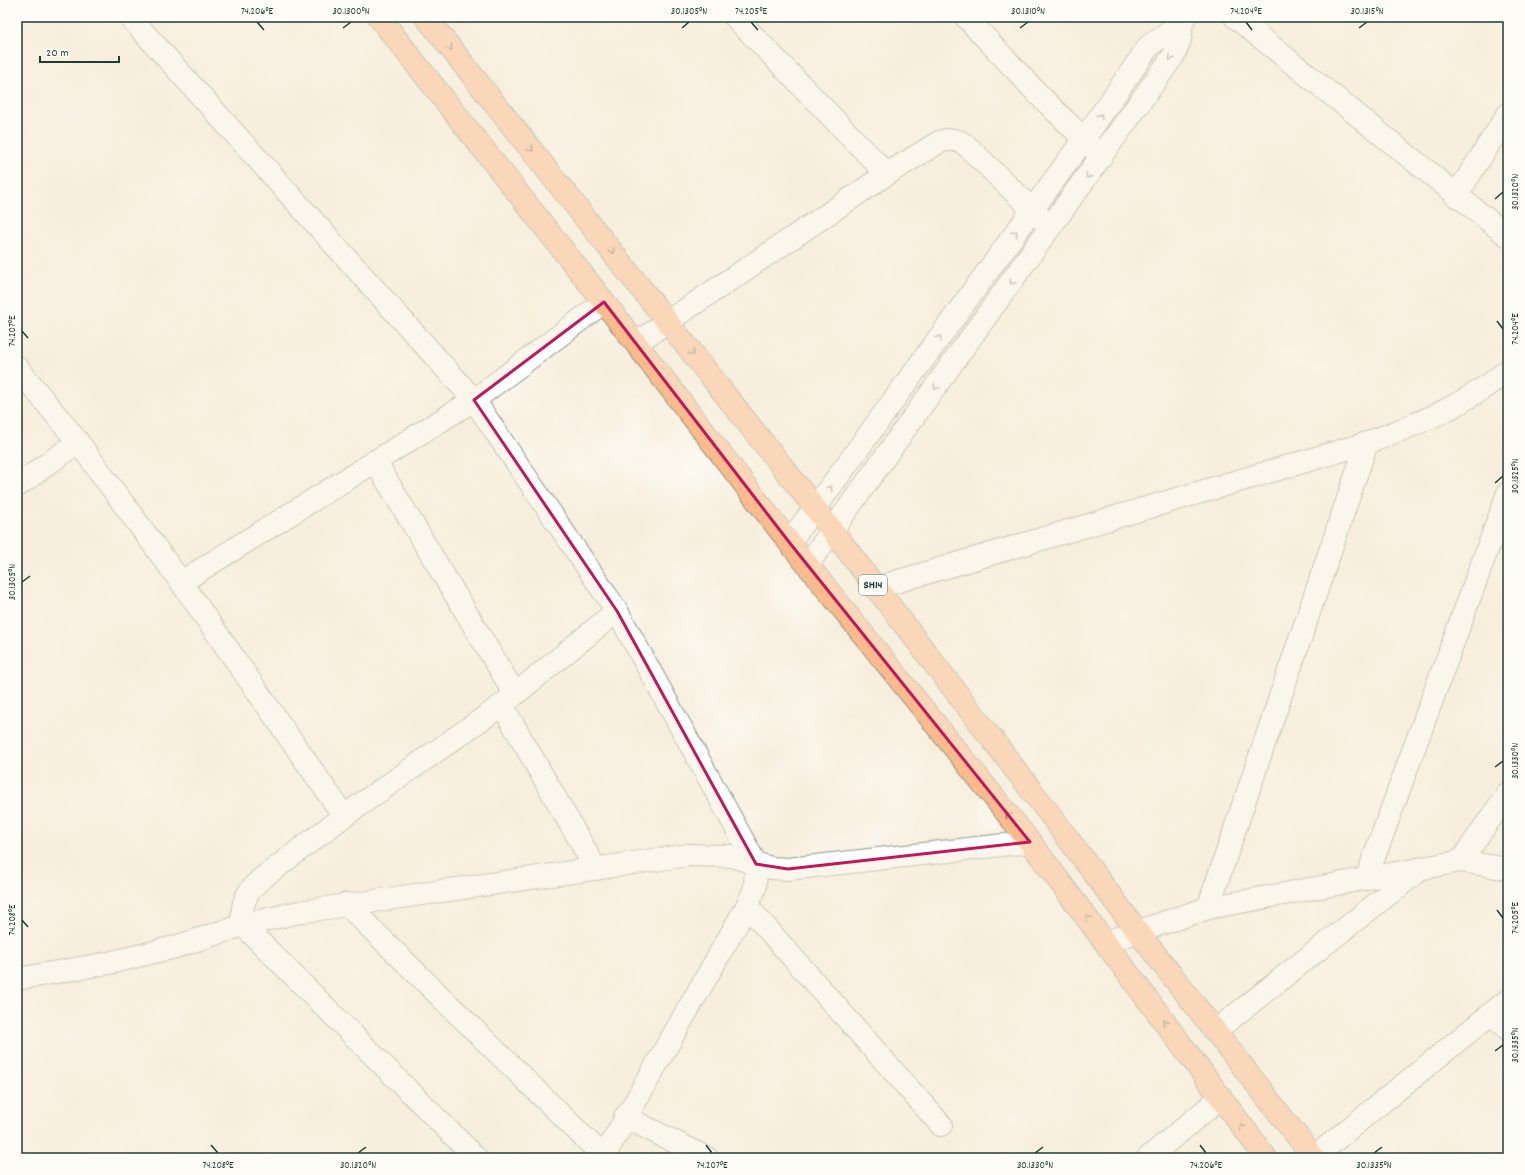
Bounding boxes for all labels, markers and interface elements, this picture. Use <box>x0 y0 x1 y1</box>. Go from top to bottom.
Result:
text: 74.206°E <box>241 5 274 19</box>
text: 30.1300°N <box>332 5 370 19</box>
text: 30.1305°N <box>671 5 707 19</box>
text: 74.205°E <box>735 5 767 19</box>
text: 30.1310°N <box>1011 5 1045 19</box>
text: 74.204°E <box>1230 5 1262 19</box>
text: 30.1315°N <box>1350 5 1384 19</box>
scale bar <box>40 38 119 64</box>
one-way arrow <box>445 43 452 50</box>
text: 20 m <box>46 45 69 62</box>
one-way arrow <box>1169 54 1176 61</box>
one-way arrow <box>1095 113 1103 120</box>
one-way arrow <box>526 145 533 152</box>
one-way arrow <box>1085 172 1093 179</box>
text: 30.1320°N <box>1509 174 1523 210</box>
one-way arrow <box>1011 230 1018 237</box>
one-way arrow <box>607 246 614 254</box>
one-way arrow <box>1010 277 1017 284</box>
text: 74.204°E <box>1509 313 1523 345</box>
text: 74.207°E <box>6 315 20 347</box>
one-way arrow <box>934 335 942 342</box>
one-way arrow <box>688 349 695 356</box>
one-way arrow <box>934 382 941 389</box>
text: 30.1325°N <box>1509 458 1523 494</box>
one-way arrow <box>825 486 832 493</box>
text: 30.1305°N <box>6 564 20 600</box>
road number: SH14 <box>859 575 887 595</box>
text: 30.1330°N <box>1509 743 1523 779</box>
one-way arrow <box>1006 813 1013 820</box>
text: 74.205°E <box>1509 902 1523 934</box>
text: 74.208°E <box>6 904 20 936</box>
one-way arrow <box>1086 915 1093 922</box>
one-way arrow <box>1163 1020 1170 1027</box>
text: 30.1335°N <box>1509 1027 1523 1063</box>
one-way arrow <box>1240 1124 1247 1131</box>
text: 74.208°E <box>202 1159 234 1173</box>
text: 30.1320°N <box>340 1159 376 1173</box>
text: 74.207°E <box>696 1159 728 1173</box>
text: 30.1330°N <box>1017 1159 1053 1173</box>
text: 74.206°E <box>1190 1159 1223 1173</box>
text: 30.1335°N <box>1356 1159 1392 1173</box>

